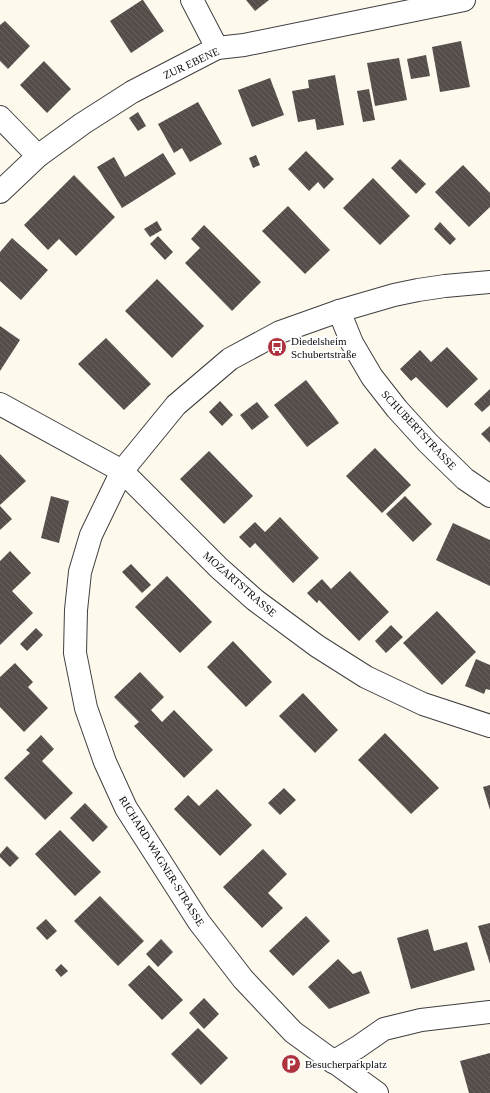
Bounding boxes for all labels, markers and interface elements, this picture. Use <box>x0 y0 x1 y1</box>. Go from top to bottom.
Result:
street label: ZUR EBENE <box>161 45 221 81</box>
place label: Diedelsheim Schubertstraße <box>291 335 356 360</box>
bus stop icon: Diedelsheim Schubertstraße <box>266 336 288 358</box>
street label: SCHUBERTSTRASSE <box>379 388 459 472</box>
street label: MOZARTSTRASSE <box>201 549 279 619</box>
street label: RICHARD-WAGNER-STRASSE <box>117 794 207 928</box>
parking icon: Besucherparkplatz <box>280 1053 302 1075</box>
place label: Besucherparkplatz <box>305 1058 387 1070</box>

